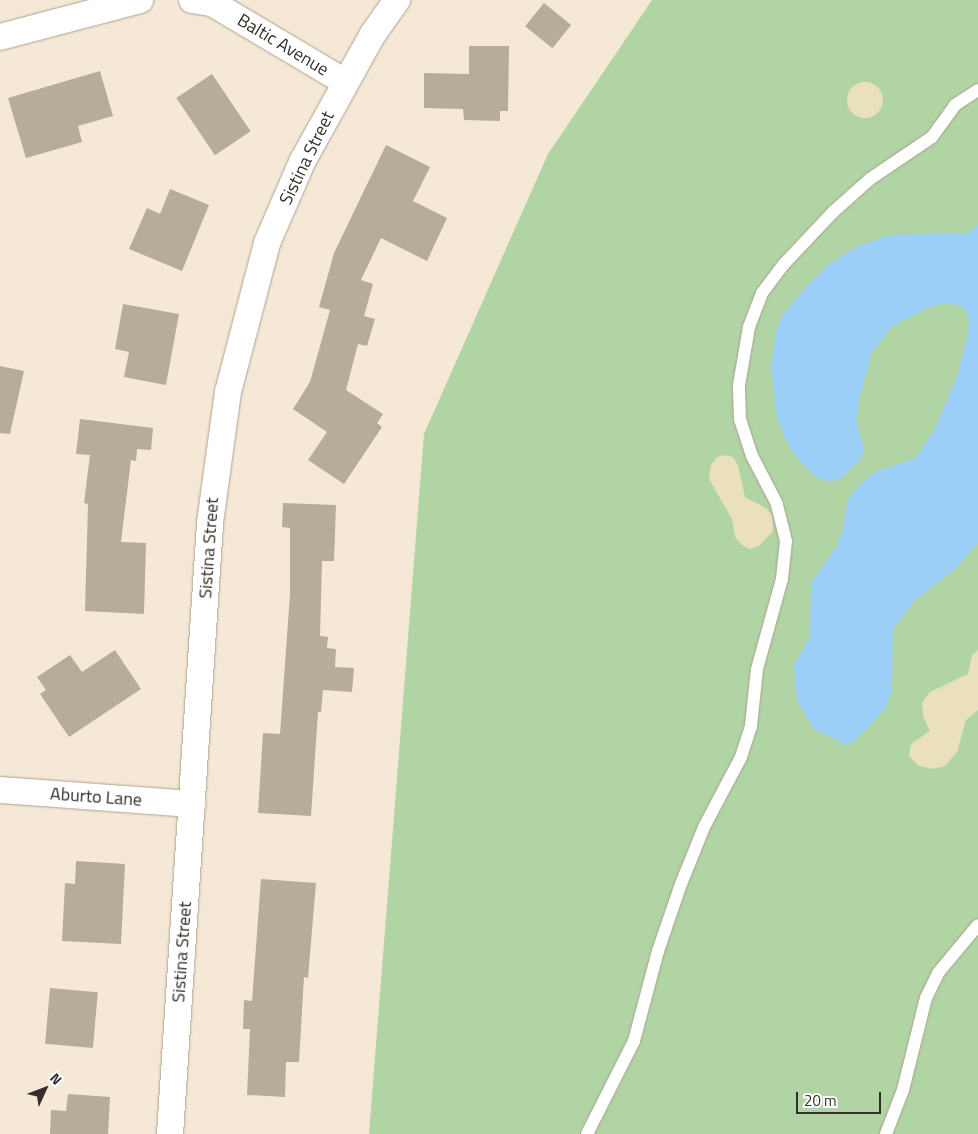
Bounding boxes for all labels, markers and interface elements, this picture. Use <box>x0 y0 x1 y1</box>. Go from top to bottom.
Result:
street label: Baltic Avenue <box>233 9 333 81</box>
street label: Sistina Street <box>275 108 339 208</box>
street label: Sistina Street <box>195 497 223 599</box>
street label: Aburto Lane <box>49 783 143 811</box>
street label: Sistina Street <box>168 901 196 1003</box>
north arrow <box>20 1064 70 1114</box>
text: N <box>45 1068 67 1089</box>
scale bar <box>798 1082 883 1114</box>
text: 20 m <box>804 1089 837 1112</box>

